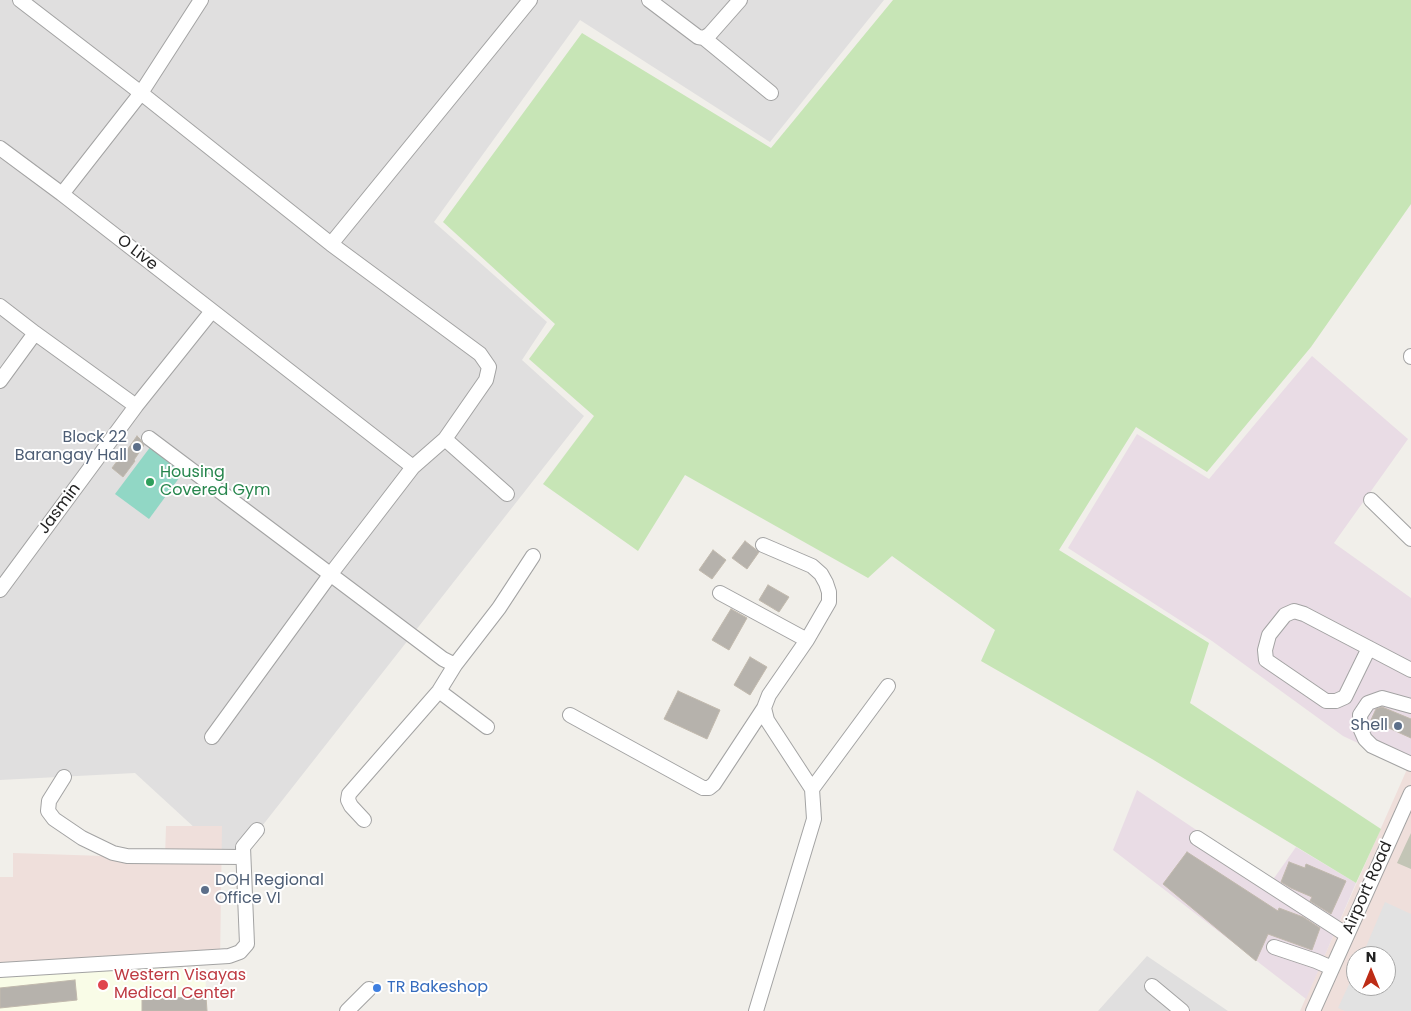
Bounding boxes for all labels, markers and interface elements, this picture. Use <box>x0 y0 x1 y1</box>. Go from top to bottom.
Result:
street label: O Live <box>113 231 161 275</box>
place label: Block 22 Barangay Hall <box>15 428 127 466</box>
marker: Block 22 Barangay Hall <box>131 441 143 453</box>
place label: Housing Covered Gym <box>160 463 270 501</box>
marker: Housing Covered Gym <box>144 476 156 488</box>
street label: Jasmin <box>35 480 85 538</box>
place label: Shell <box>1351 716 1388 736</box>
marker: Shell <box>1392 720 1404 732</box>
street label: Airport Road <box>1339 839 1397 937</box>
place label: DOH Regional Office VI <box>215 871 324 909</box>
marker: DOH Regional Office VI <box>199 884 211 896</box>
north arrow <box>1346 946 1396 996</box>
text: N <box>1366 947 1376 967</box>
place label: Western Visayas Medical Center <box>114 966 246 1004</box>
marker: Western Visayas Medical Center <box>96 978 110 992</box>
place label: TR Bakeshop <box>387 978 488 998</box>
marker: TR Bakeshop <box>371 982 383 994</box>

